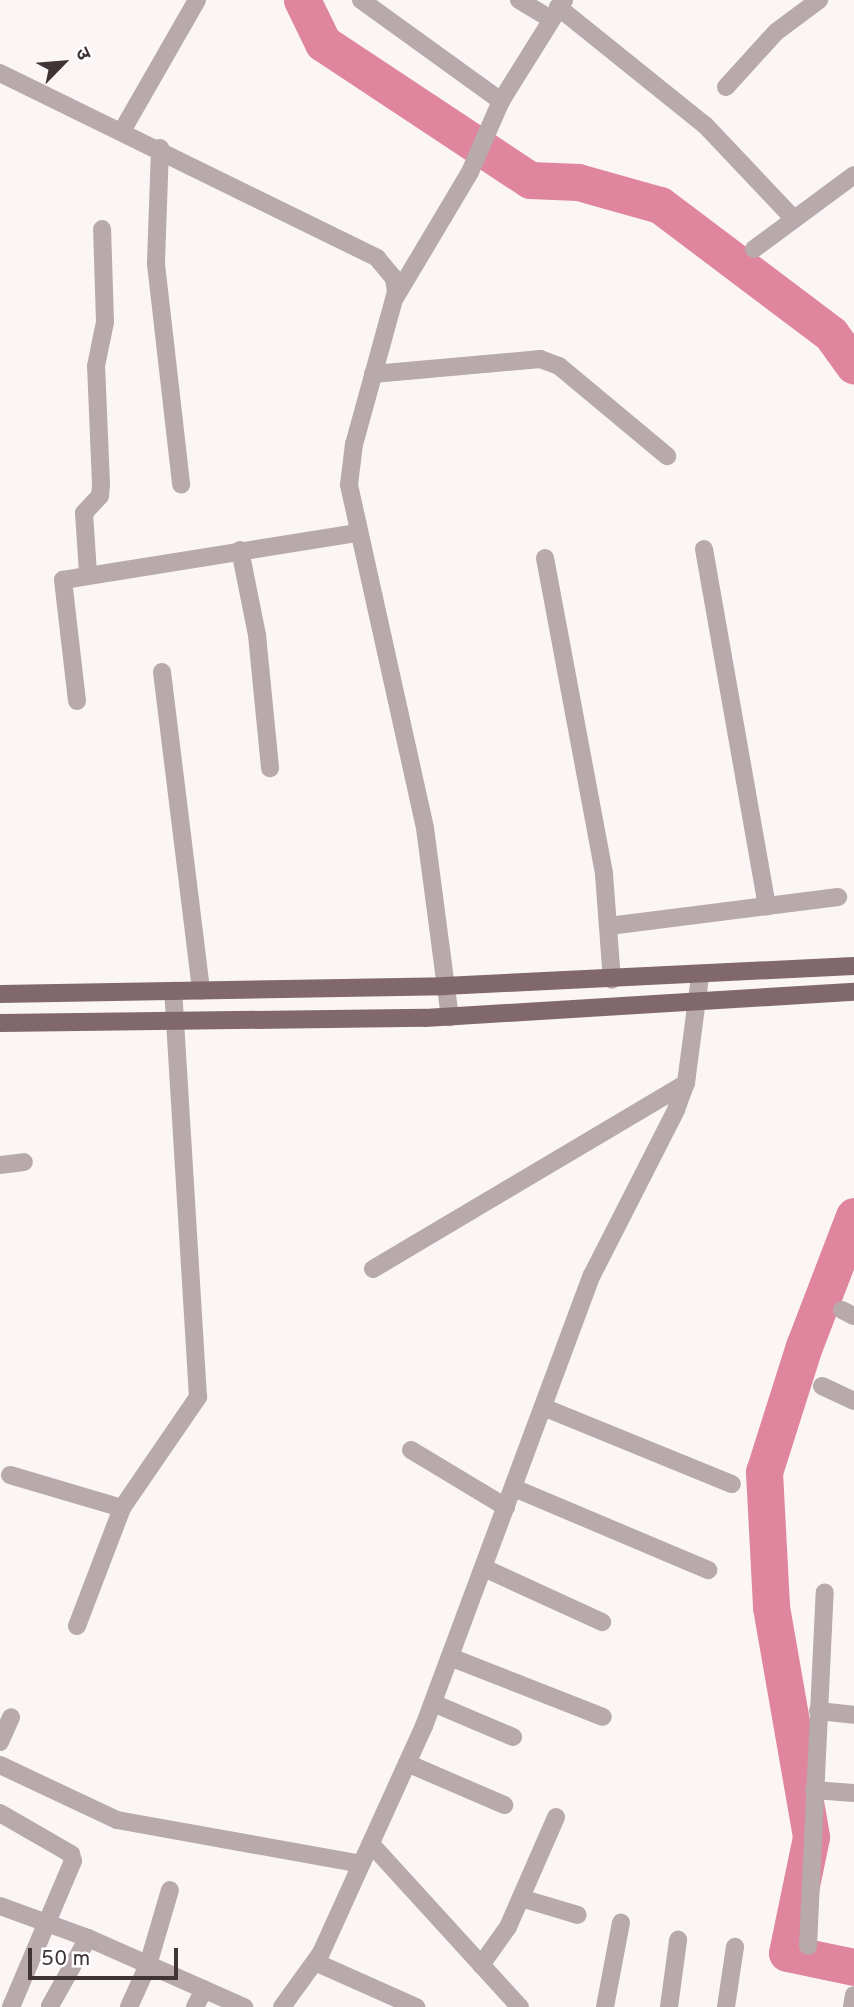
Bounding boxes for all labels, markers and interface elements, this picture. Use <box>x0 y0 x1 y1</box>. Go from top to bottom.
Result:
north arrow <box>28 28 98 98</box>
text: उ <box>69 44 95 64</box>
scale bar <box>32 1934 182 1978</box>
text: 50 m <box>41 1946 90 1973</box>

